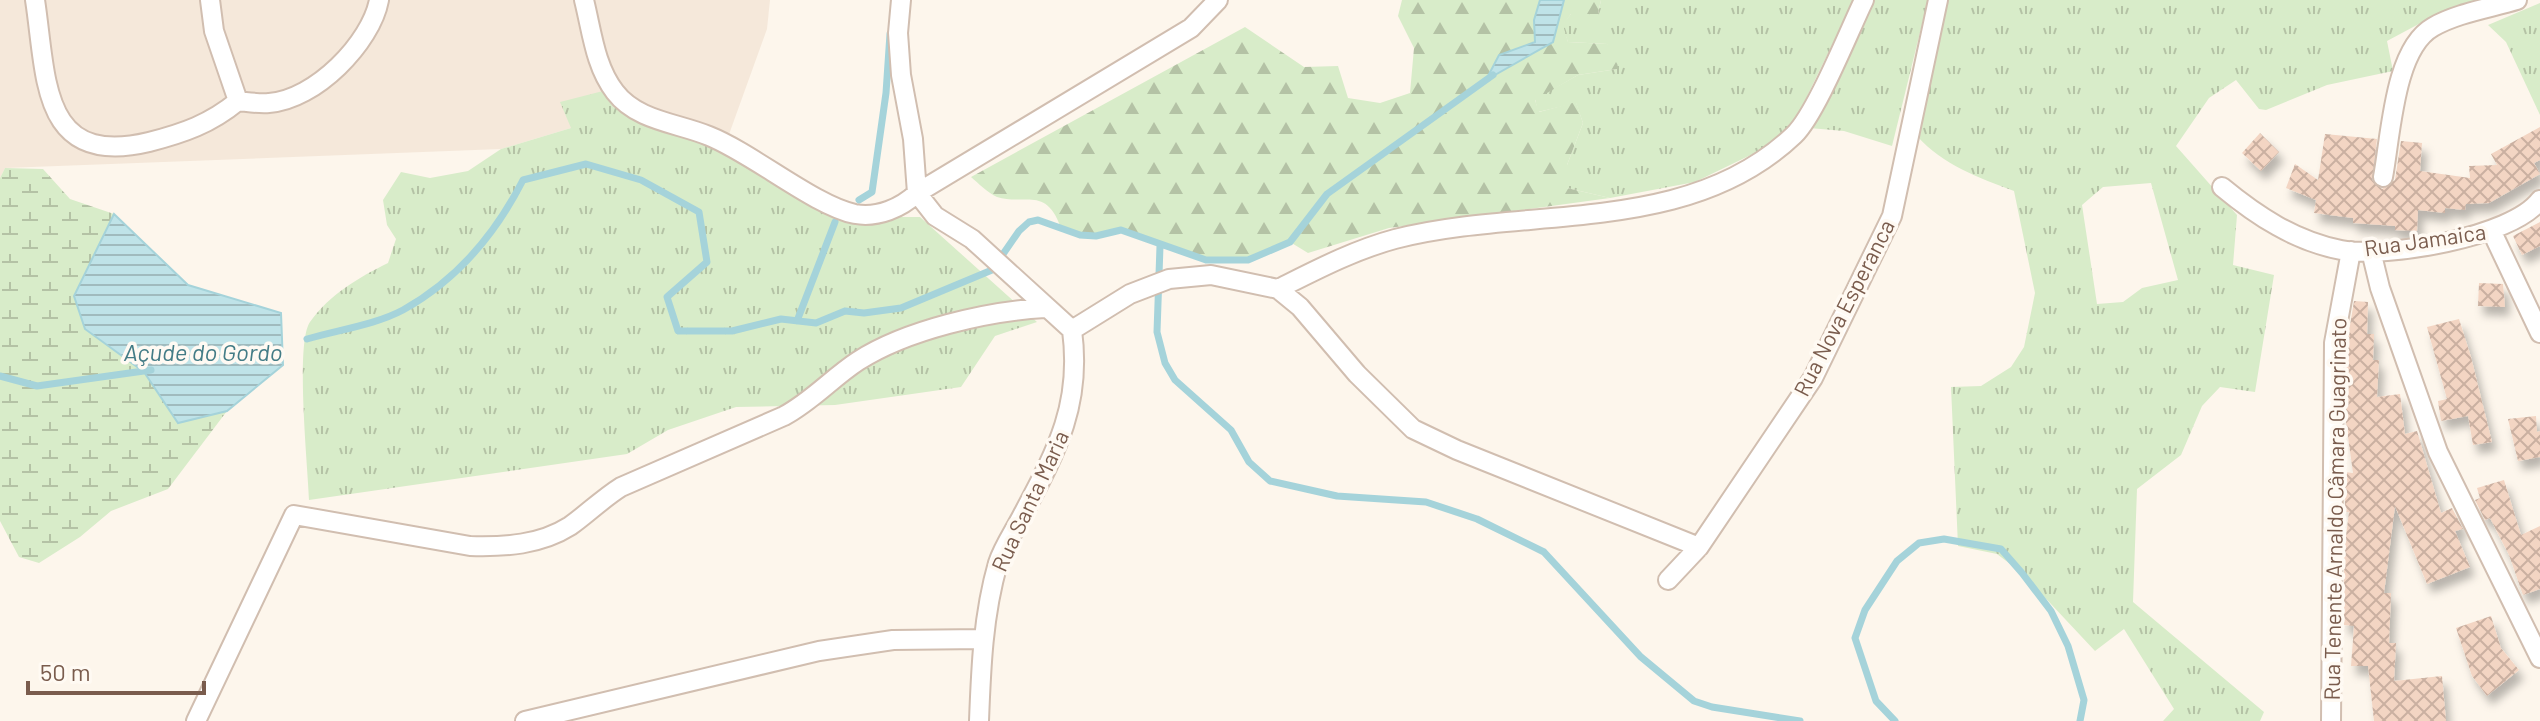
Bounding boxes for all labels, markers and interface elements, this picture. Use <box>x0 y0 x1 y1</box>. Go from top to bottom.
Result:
street label: Rua Nova Esperanca <box>1787 215 1899 400</box>
street label: Rua Jamaica <box>2362 218 2487 260</box>
street label: Rua Tenente Arnaldo Câmara Guagrinato <box>2318 317 2350 701</box>
water label: Açude do Gordo <box>124 337 282 366</box>
street label: Rua Santa Maria <box>985 426 1073 575</box>
scale bar <box>28 645 204 695</box>
text: 50 m <box>40 657 91 686</box>

